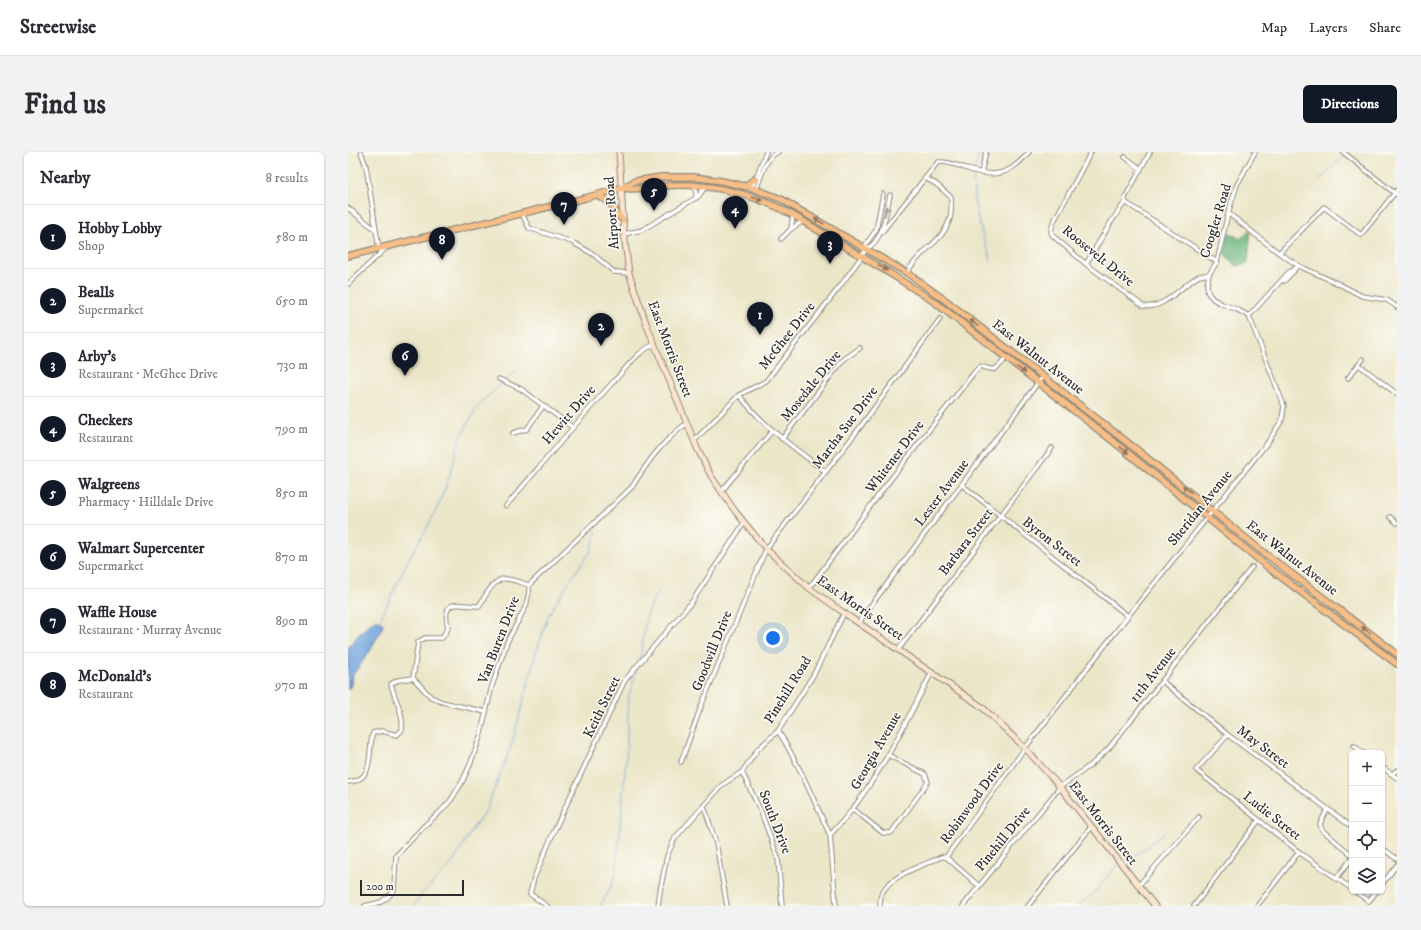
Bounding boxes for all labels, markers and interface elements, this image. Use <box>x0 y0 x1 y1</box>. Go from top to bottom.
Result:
text: Streetwise <box>20 16 96 39</box>
text: Map <box>1261 19 1287 37</box>
text: Layers <box>1309 19 1347 37</box>
text: Share <box>1369 19 1401 37</box>
button: Directions <box>1303 85 1397 123</box>
text: Find us <box>24 87 106 122</box>
text: Nearby <box>40 167 90 189</box>
text: 8 results <box>266 170 308 186</box>
street label: Airport Road <box>600 176 624 250</box>
pin: 5 <box>641 178 667 211</box>
street label: Coogler Road <box>1196 182 1236 260</box>
pin: 7 <box>551 192 577 225</box>
pin: 4 <box>722 196 748 229</box>
one-way arrow <box>751 196 763 202</box>
one-way arrow <box>884 205 890 217</box>
one-way arrow <box>814 217 824 225</box>
text: Hobby Lobby <box>78 219 161 238</box>
street label: Roosevelt Drive <box>1058 221 1138 291</box>
pin: 8 <box>429 227 455 260</box>
text: 1 <box>51 229 55 245</box>
text: 580 m <box>276 229 308 245</box>
pin: 3 <box>817 231 843 264</box>
text: Shop <box>78 238 104 254</box>
one-way arrow <box>877 265 889 272</box>
text: Bealls <box>78 283 114 302</box>
text: 2 <box>50 293 56 309</box>
text: 650 m <box>275 293 308 309</box>
street label: East Morris Street <box>643 298 697 400</box>
street label: McGhee Drive <box>755 298 819 374</box>
text: Supermarket <box>78 302 144 318</box>
pin: 1 <box>747 302 773 335</box>
pin: 2 <box>588 313 614 346</box>
street label: East Walnut Avenue <box>988 315 1088 399</box>
one-way arrow <box>969 318 980 327</box>
pin: 6 <box>392 343 418 376</box>
street label: Mosedale Drive <box>777 346 845 425</box>
text: Arby's <box>78 347 116 366</box>
text: 3 <box>51 357 55 373</box>
text: 730 m <box>277 357 308 373</box>
text: Restaurant · McGhee Drive <box>78 366 218 382</box>
one-way arrow <box>1016 366 1027 374</box>
street label: Hewitt Drive <box>538 381 600 448</box>
street label: Martha Sue Drive <box>808 383 882 473</box>
text: Checkers <box>78 411 133 430</box>
street label: Whitener Drive <box>861 417 928 498</box>
text: 4 <box>49 421 57 437</box>
text: 790 m <box>275 421 308 437</box>
text: Restaurant <box>78 430 134 446</box>
one-way arrow <box>1118 445 1129 454</box>
street label: Lester Avenue <box>911 456 973 530</box>
street label: Sheridan Avenue <box>1164 466 1236 550</box>
text: Walgreens <box>78 475 140 494</box>
text: 5 <box>50 485 56 501</box>
text: 850 m <box>275 485 308 501</box>
one-way arrow <box>1181 485 1192 494</box>
text: Pharmacy · Hilldale Drive <box>78 494 214 510</box>
street label: Barbara Street <box>935 504 998 579</box>
street label: Byron Street <box>1019 513 1086 571</box>
street label: East Walnut Avenue <box>1242 516 1342 600</box>
text: Walmart Supercenter <box>78 539 204 558</box>
text: 6 <box>50 549 56 565</box>
text: 870 m <box>275 549 308 565</box>
text: Supermarket <box>78 558 144 574</box>
street label: East Morris Street <box>813 571 907 645</box>
street label: Van Buren Drive <box>474 593 524 687</box>
text: Waffle House <box>78 603 157 622</box>
street label: Goodwill Drive <box>688 608 736 694</box>
text: 7 <box>50 613 56 629</box>
text: 890 m <box>275 613 308 629</box>
text: Restaurant · Murray Avenue <box>78 622 222 638</box>
one-way arrow <box>1360 626 1371 635</box>
your location <box>763 628 783 648</box>
street label: 11th Avenue <box>1126 644 1180 706</box>
street label: Pinehill Road <box>760 653 816 727</box>
text: McDonald's <box>78 667 151 686</box>
street label: Keith Street <box>579 672 625 741</box>
text: 8 <box>50 677 56 693</box>
text: 970 m <box>275 677 308 693</box>
text: Restaurant <box>78 686 134 702</box>
street label: Georgia Avenue <box>846 709 906 793</box>
street label: May Street <box>1233 721 1293 773</box>
map controls <box>1349 750 1385 894</box>
button: + <box>1349 750 1385 786</box>
street label: Robinwood Drive <box>936 758 1008 848</box>
street label: East Morris Street <box>1064 777 1142 869</box>
button: − <box>1349 786 1385 822</box>
street label: South Drive <box>755 788 795 857</box>
street label: Ludie Street <box>1239 788 1305 845</box>
street label: Pinehill Drive <box>971 803 1035 875</box>
button: locate <box>1349 822 1385 858</box>
button: layers <box>1349 858 1385 894</box>
scale bar <box>360 878 464 897</box>
text: 200 m <box>366 880 394 894</box>

